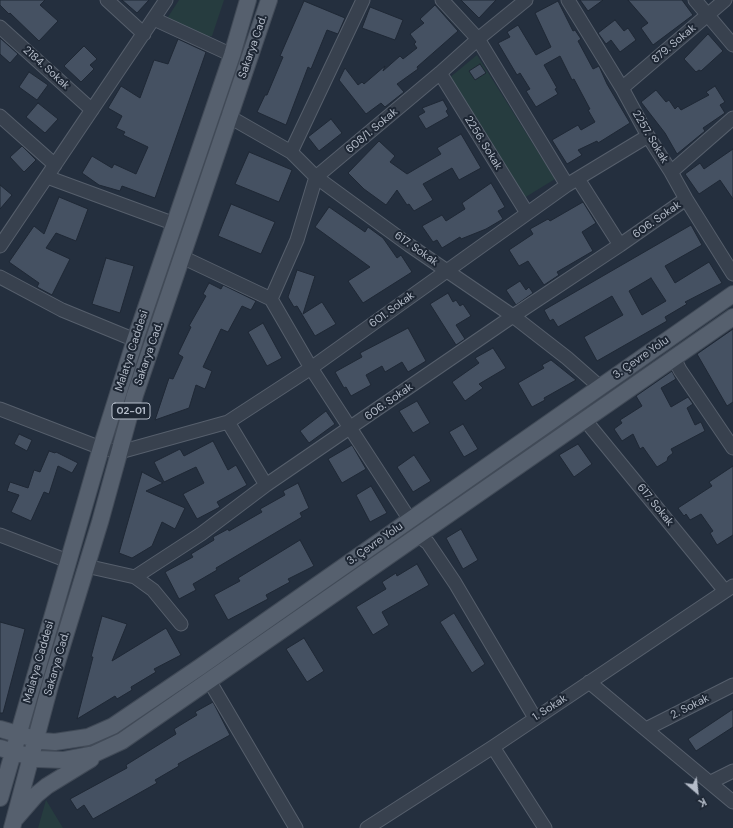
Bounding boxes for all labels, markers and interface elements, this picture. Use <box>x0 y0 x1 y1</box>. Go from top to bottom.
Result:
street label: Sakarya Cad. <box>236 14 270 80</box>
street label: 879. Sokak <box>649 22 699 66</box>
street label: 2184. Sokak <box>20 44 72 92</box>
street label: 608/1. Sokak <box>343 106 401 156</box>
street label: 2257. Sokak <box>629 108 671 166</box>
street label: 2256. Sokak <box>461 114 505 172</box>
street label: 606. Sokak <box>630 199 684 241</box>
street label: 617. Sokak <box>391 229 441 269</box>
street label: 601. Sokak <box>367 289 417 331</box>
street label: Malatya Caddesi <box>113 309 151 393</box>
street label: Sakarya Cad. <box>132 321 166 387</box>
street label: 3. Çevre Yolu <box>611 334 671 382</box>
street label: 606. Sokak <box>362 381 416 423</box>
road number: 02-01 <box>112 403 150 419</box>
street label: 617. Sokak <box>634 481 676 529</box>
street label: 3. Çevre Yolu <box>345 520 405 568</box>
street label: Malatya Caddesi <box>21 620 57 704</box>
street label: Sakarya Cad. <box>42 631 72 697</box>
street label: 1. Sokak <box>530 692 570 724</box>
street label: 2. Sokak <box>669 692 711 722</box>
north arrow <box>677 772 717 812</box>
text: K <box>696 795 709 810</box>

